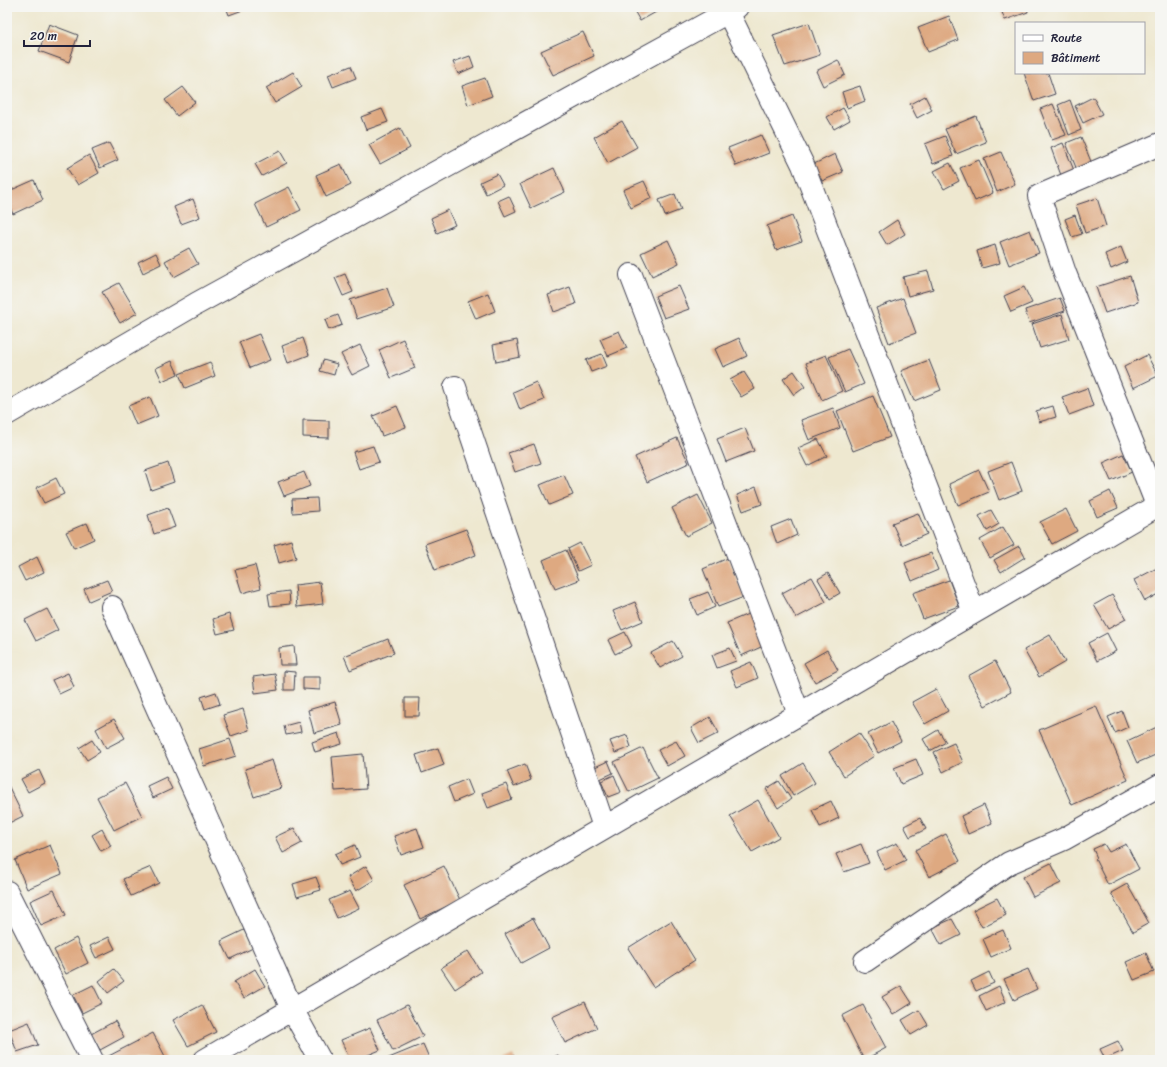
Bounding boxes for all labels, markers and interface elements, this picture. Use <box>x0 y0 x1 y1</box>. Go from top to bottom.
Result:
scale bar <box>24 22 90 48</box>
legend <box>1015 22 1145 74</box>
text: 20 m <box>30 25 57 47</box>
text: Route <box>1051 27 1082 49</box>
text: Bâtiment <box>1051 47 1100 69</box>

